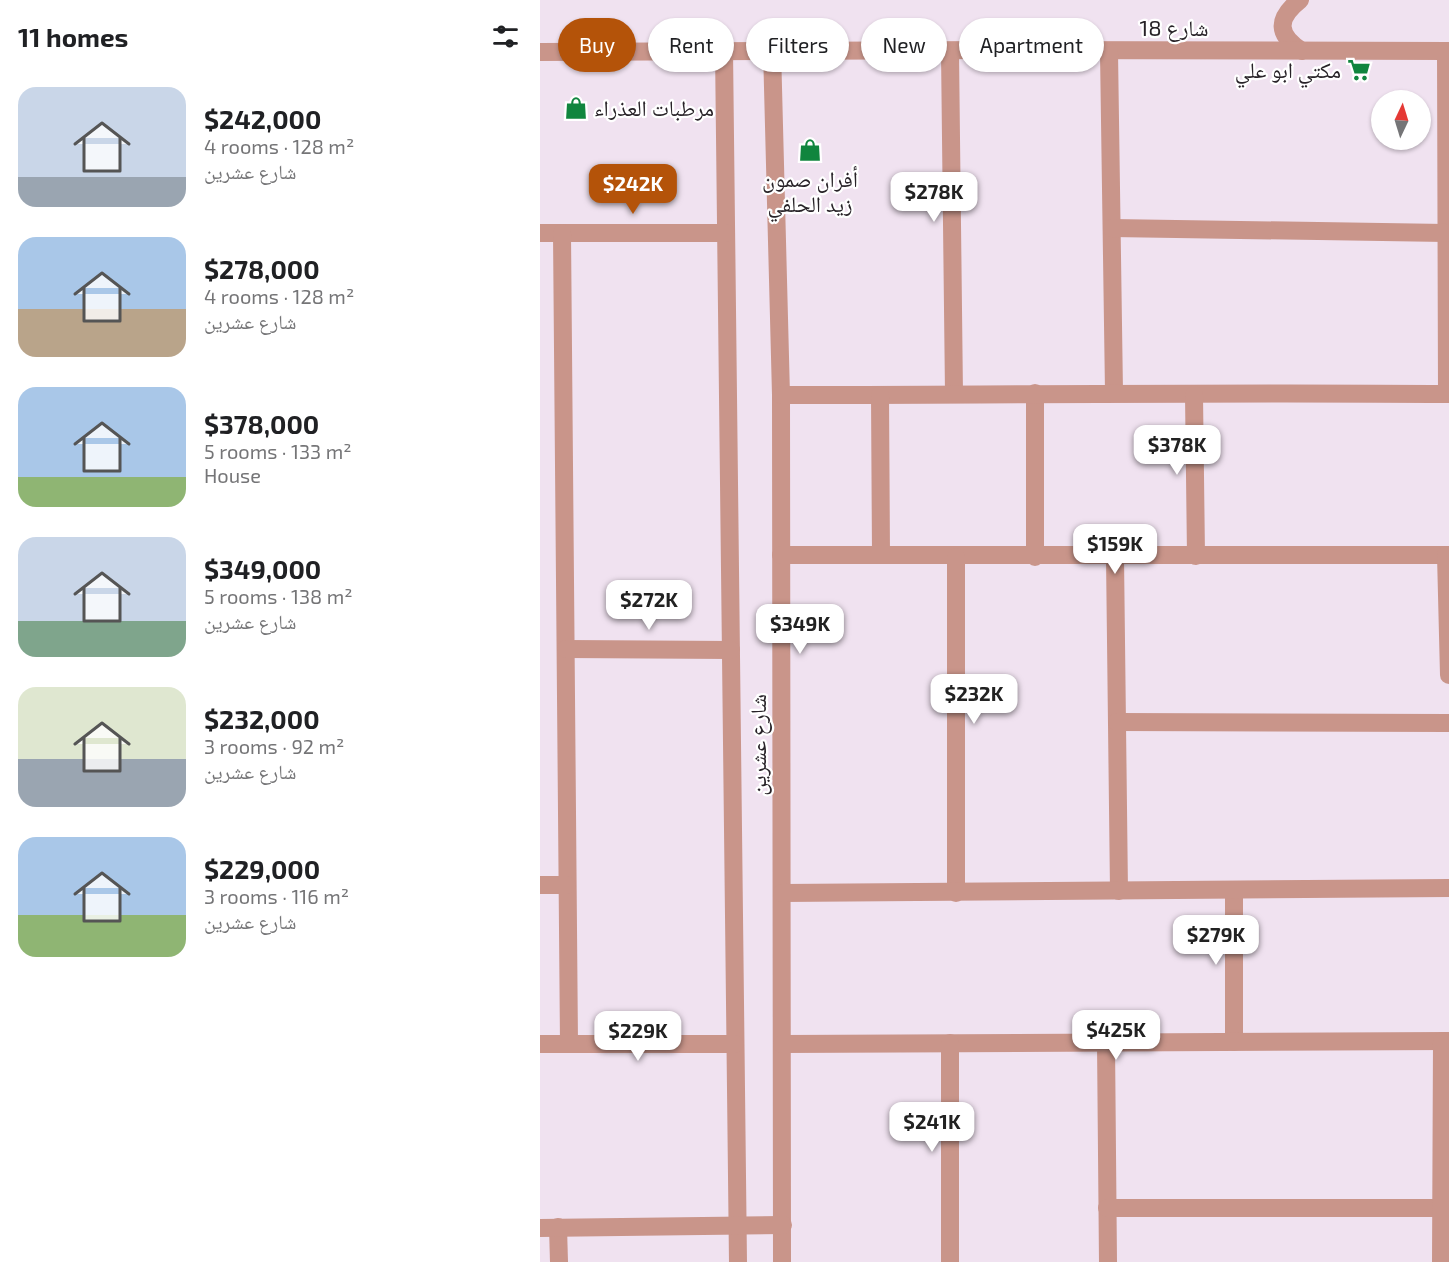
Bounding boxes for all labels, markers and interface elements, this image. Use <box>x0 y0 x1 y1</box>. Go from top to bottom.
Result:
street label: شارع 18 <box>1140 14 1208 42</box>
chip: Buy <box>558 18 636 72</box>
chip: Rent <box>648 18 734 72</box>
chip: Filters <box>746 18 849 72</box>
chip: New <box>861 18 947 72</box>
chip: Apartment <box>959 18 1104 72</box>
icon: filters <box>489 20 522 53</box>
text: 11 homes <box>18 21 128 52</box>
place label: مكتي ابو علي <box>1235 56 1341 88</box>
supermarket icon: مكتي ابو علي <box>1346 57 1372 83</box>
north arrow <box>1371 90 1431 150</box>
map controls <box>1371 90 1431 150</box>
place label: مرطبات العذراء <box>594 94 714 121</box>
shop icon: مرطبات العذراء <box>563 95 589 121</box>
text: $242,000 <box>204 103 321 134</box>
icon: home <box>66 111 138 183</box>
text: 4 rooms · 128 m² <box>204 134 354 158</box>
shop icon: أفران صمون زيد الحلفي <box>797 137 823 163</box>
text: شارع عشرين <box>204 159 296 183</box>
pin: $242K <box>591 164 675 215</box>
place label: أفران صمون زيد الحلفي <box>762 165 858 222</box>
text: $242K <box>603 171 663 195</box>
pin: $278K <box>892 172 976 223</box>
text: $278K <box>905 179 963 203</box>
text: $278,000 <box>204 253 320 284</box>
icon: home <box>66 261 138 333</box>
text: 4 rooms · 128 m² <box>204 284 354 308</box>
text: شارع عشرين <box>204 309 296 333</box>
text: $378,000 <box>204 408 319 439</box>
icon: home <box>66 411 138 483</box>
pin: $378K <box>1135 425 1219 476</box>
text: $378K <box>1148 432 1206 456</box>
text: 5 rooms · 133 m² <box>204 439 351 463</box>
text: House <box>204 463 261 487</box>
pin: $159K <box>1073 524 1157 575</box>
text: $159K <box>1087 531 1143 555</box>
text: $349,000 <box>204 553 321 584</box>
icon: home <box>66 561 138 633</box>
pin: $272K <box>607 580 691 631</box>
text: 5 rooms · 138 m² <box>204 584 352 608</box>
text: $272K <box>620 587 678 611</box>
pin: $349K <box>758 604 842 655</box>
text: شارع عشرين <box>204 609 296 633</box>
text: $349K <box>770 611 830 635</box>
pin: $232K <box>932 674 1016 725</box>
text: $232K <box>945 681 1003 705</box>
street label: شارع عشرين <box>744 694 772 796</box>
text: $232,000 <box>204 703 320 734</box>
icon: home <box>66 711 138 783</box>
text: 3 rooms · 92 m² <box>204 734 344 758</box>
text: شارع عشرين <box>204 759 296 783</box>
text: $229,000 <box>204 853 320 884</box>
icon: home <box>66 861 138 933</box>
text: 3 rooms · 116 m² <box>204 884 349 908</box>
text: شارع عشرين <box>204 909 296 933</box>
pin: $279K <box>1174 915 1258 966</box>
text: $279K <box>1187 922 1245 946</box>
pin: $425K <box>1074 1010 1158 1061</box>
pin: $229K <box>596 1011 680 1062</box>
text: $425K <box>1086 1017 1146 1041</box>
text: $229K <box>608 1018 668 1042</box>
pin: $241K <box>890 1102 974 1153</box>
text: $241K <box>903 1109 961 1133</box>

